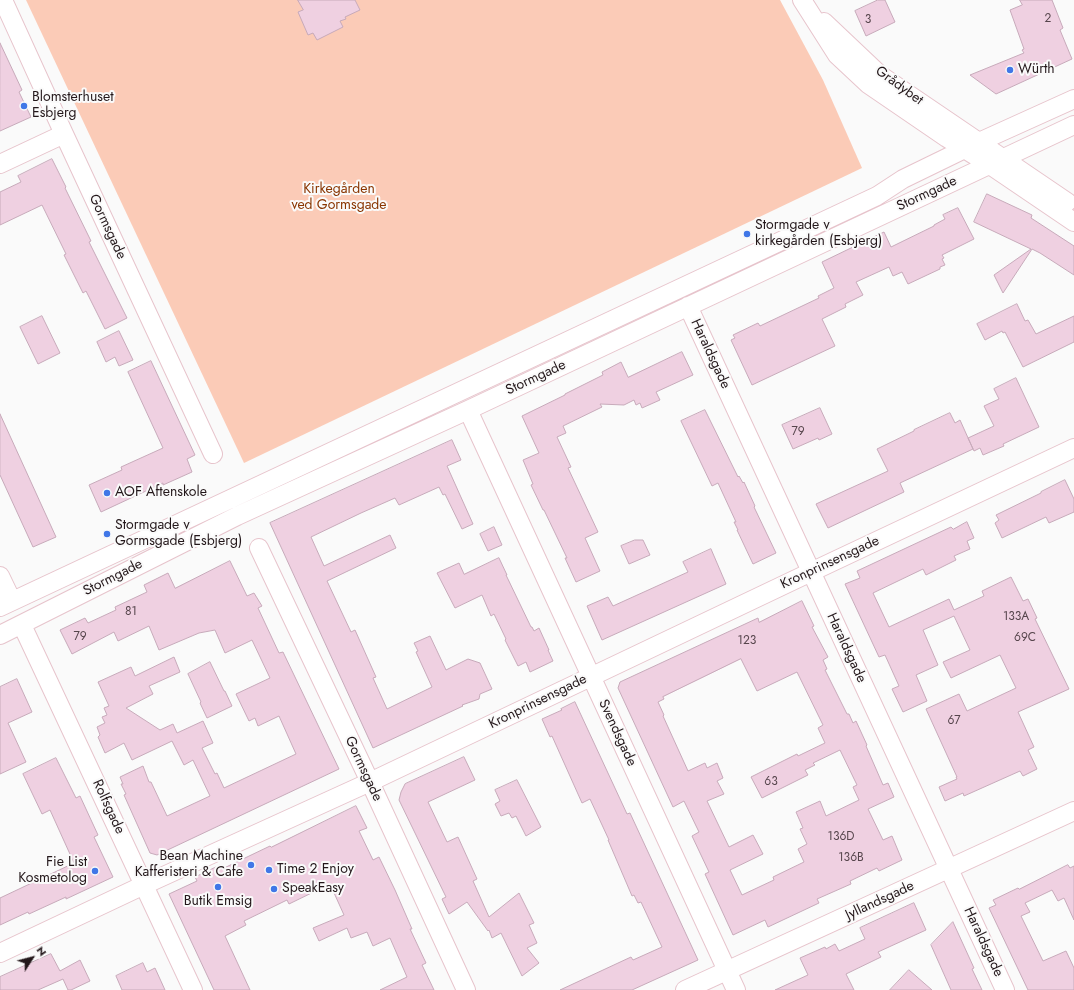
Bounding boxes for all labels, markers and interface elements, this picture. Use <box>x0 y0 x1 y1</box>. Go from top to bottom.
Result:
house number: 2 <box>1045 12 1051 26</box>
house number: 3 <box>865 13 871 27</box>
place label: Würth <box>1018 62 1055 78</box>
street label: Grådybet <box>872 63 926 109</box>
marker: Würth <box>1005 65 1015 75</box>
place label: Blomsterhuset Esbjerg <box>32 90 114 122</box>
marker: Blomsterhuset Esbjerg <box>19 101 29 111</box>
street label: Stormgade <box>894 173 960 215</box>
park label: Kirkegården ved Gormsgade <box>291 182 387 214</box>
street label: Gormsgade <box>85 192 129 262</box>
place label: Stormgade v kirkegården (Esbjerg) <box>755 218 882 250</box>
marker: Stormgade v kirkegården (Esbjerg) <box>742 229 752 239</box>
street label: Haraldsgade <box>687 316 733 392</box>
street label: Stormgade <box>503 357 569 399</box>
house number: 79 <box>791 425 805 439</box>
place label: AOF Aftenskole <box>115 485 207 501</box>
marker: AOF Aftenskole <box>102 488 112 498</box>
place label: Stormgade v Gormsgade (Esbjerg) <box>115 518 242 550</box>
marker: Stormgade v Gormsgade (Esbjerg) <box>102 529 112 539</box>
street label: Kronprinsensgade <box>778 533 882 593</box>
street label: Stormgade <box>81 556 145 600</box>
house number: 81 <box>125 605 137 619</box>
street label: Haraldsgade <box>823 610 869 686</box>
house number: 133A <box>1003 610 1029 624</box>
house number: 79 <box>73 630 87 644</box>
house number: 69C <box>1014 631 1036 645</box>
house number: 123 <box>738 634 756 648</box>
street label: Kronprinsensgade <box>486 671 590 733</box>
street label: Svendsgade <box>594 697 640 769</box>
house number: 67 <box>947 714 961 728</box>
street label: Gormsgade <box>341 734 385 804</box>
house number: 63 <box>764 775 778 789</box>
street label: Rolfsgade <box>88 777 128 837</box>
house number: 136D <box>827 830 855 844</box>
place label: Bean Machine Kafferisteri & Cafe <box>135 849 243 882</box>
house number: 136B <box>838 851 864 865</box>
place label: Fie List Kosmetolog <box>18 855 87 888</box>
marker: Bean Machine Kafferisteri & Cafe <box>246 860 256 870</box>
place label: Time 2 Enjoy <box>277 862 354 878</box>
marker: Time 2 Enjoy <box>264 865 274 875</box>
marker: Fie List Kosmetolog <box>90 866 100 876</box>
street label: Jyllandsgade <box>843 878 917 924</box>
place label: SpeakEasy <box>282 881 344 897</box>
marker: Butik Emsig <box>213 882 223 892</box>
marker: SpeakEasy <box>269 884 279 894</box>
place label: Butik Emsig <box>184 894 252 910</box>
street label: Haraldsgade <box>960 904 1006 980</box>
north arrow <box>12 938 52 978</box>
text: N <box>33 943 51 959</box>

